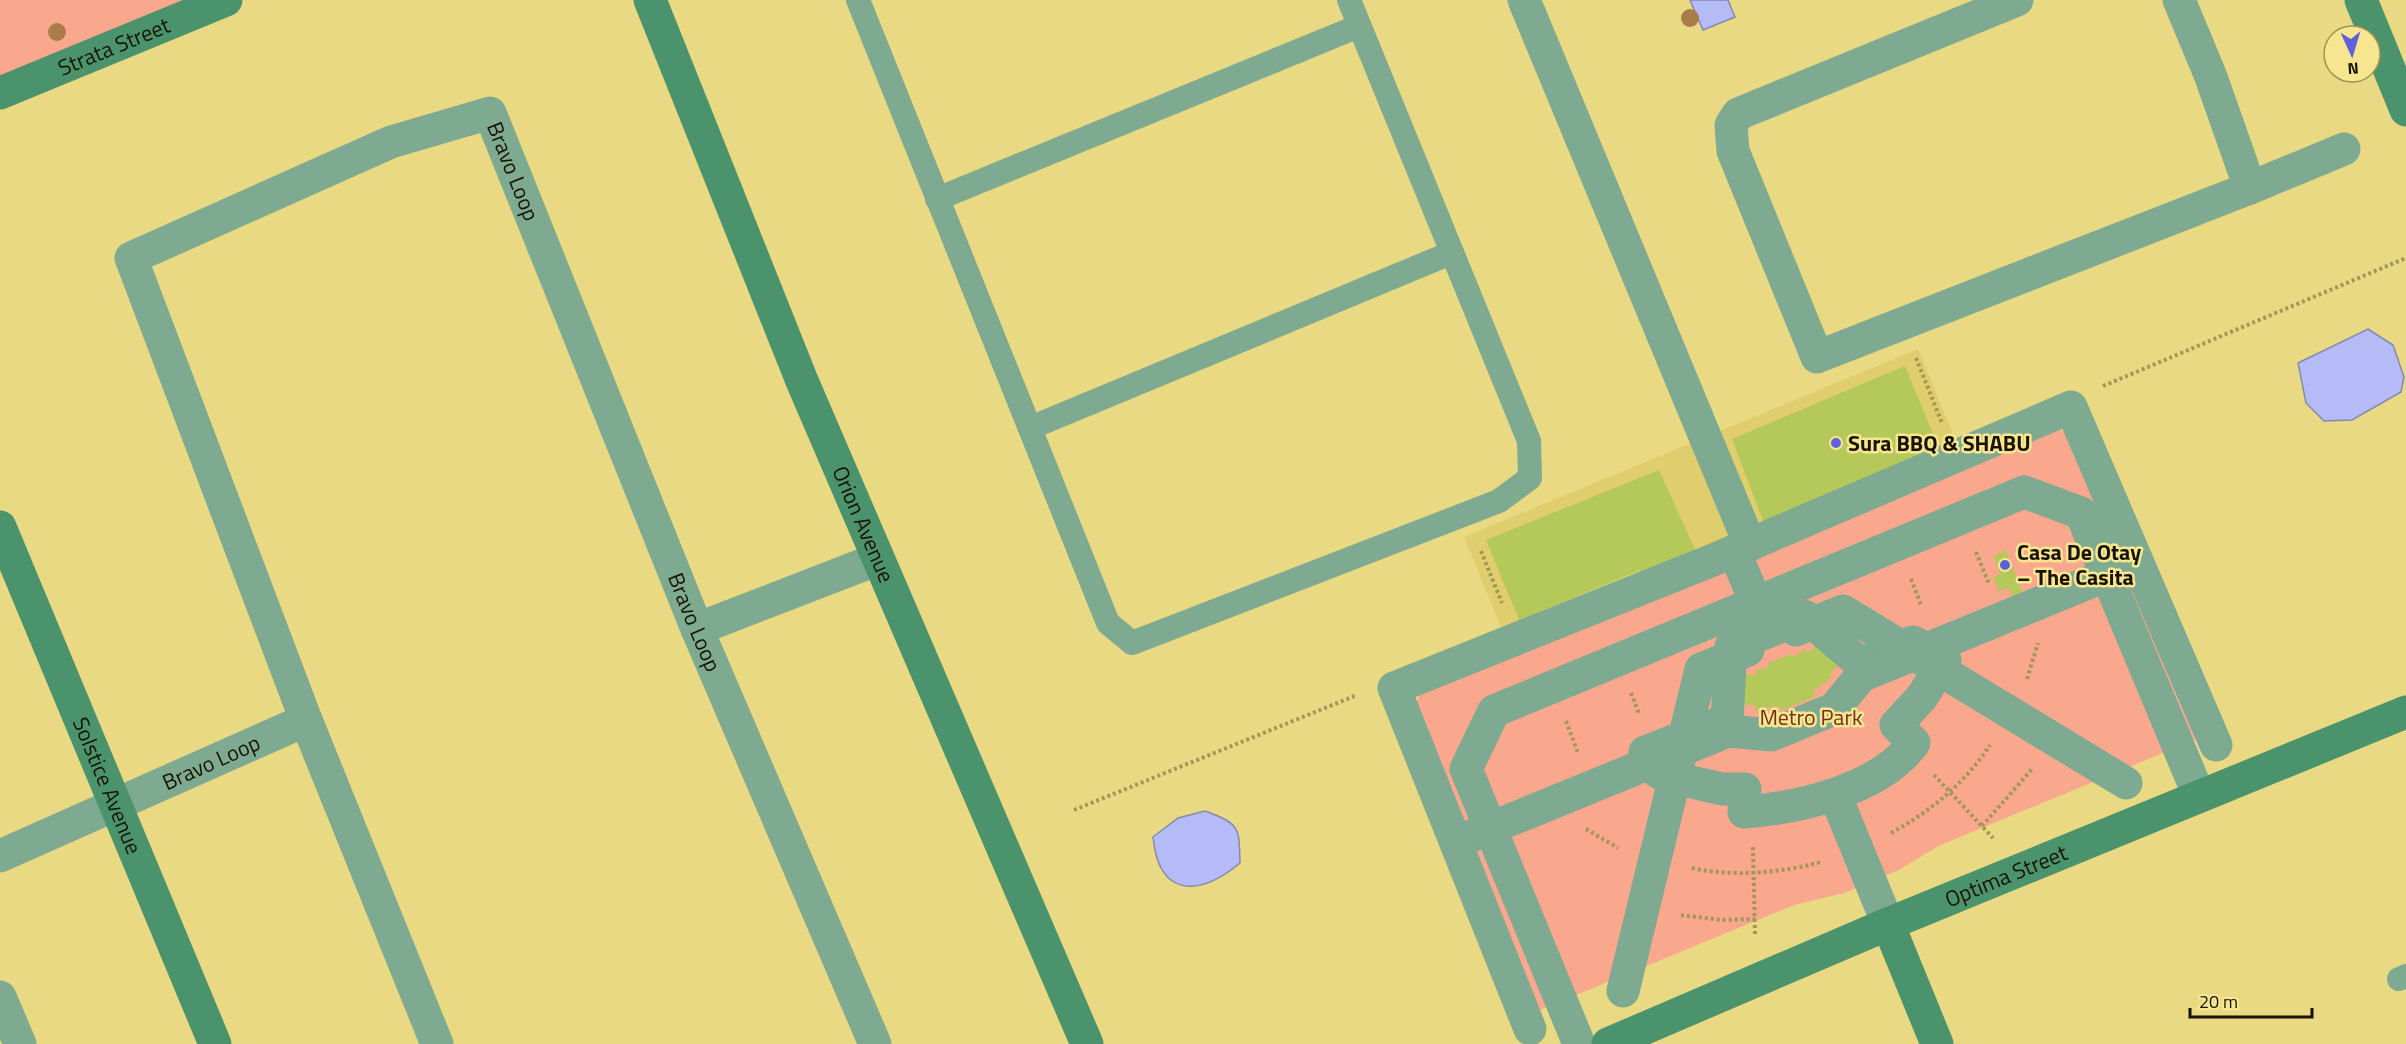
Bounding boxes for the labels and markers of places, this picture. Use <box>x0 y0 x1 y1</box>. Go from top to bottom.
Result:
place label: Sura BBQ & SHABU <box>1848 426 2031 460</box>
marker: Sura BBQ & SHABU <box>1829 436 1843 450</box>
place label: Casa De Otay – The Casita <box>2017 535 2141 594</box>
marker: Casa De Otay – The Casita <box>1998 558 2012 572</box>

